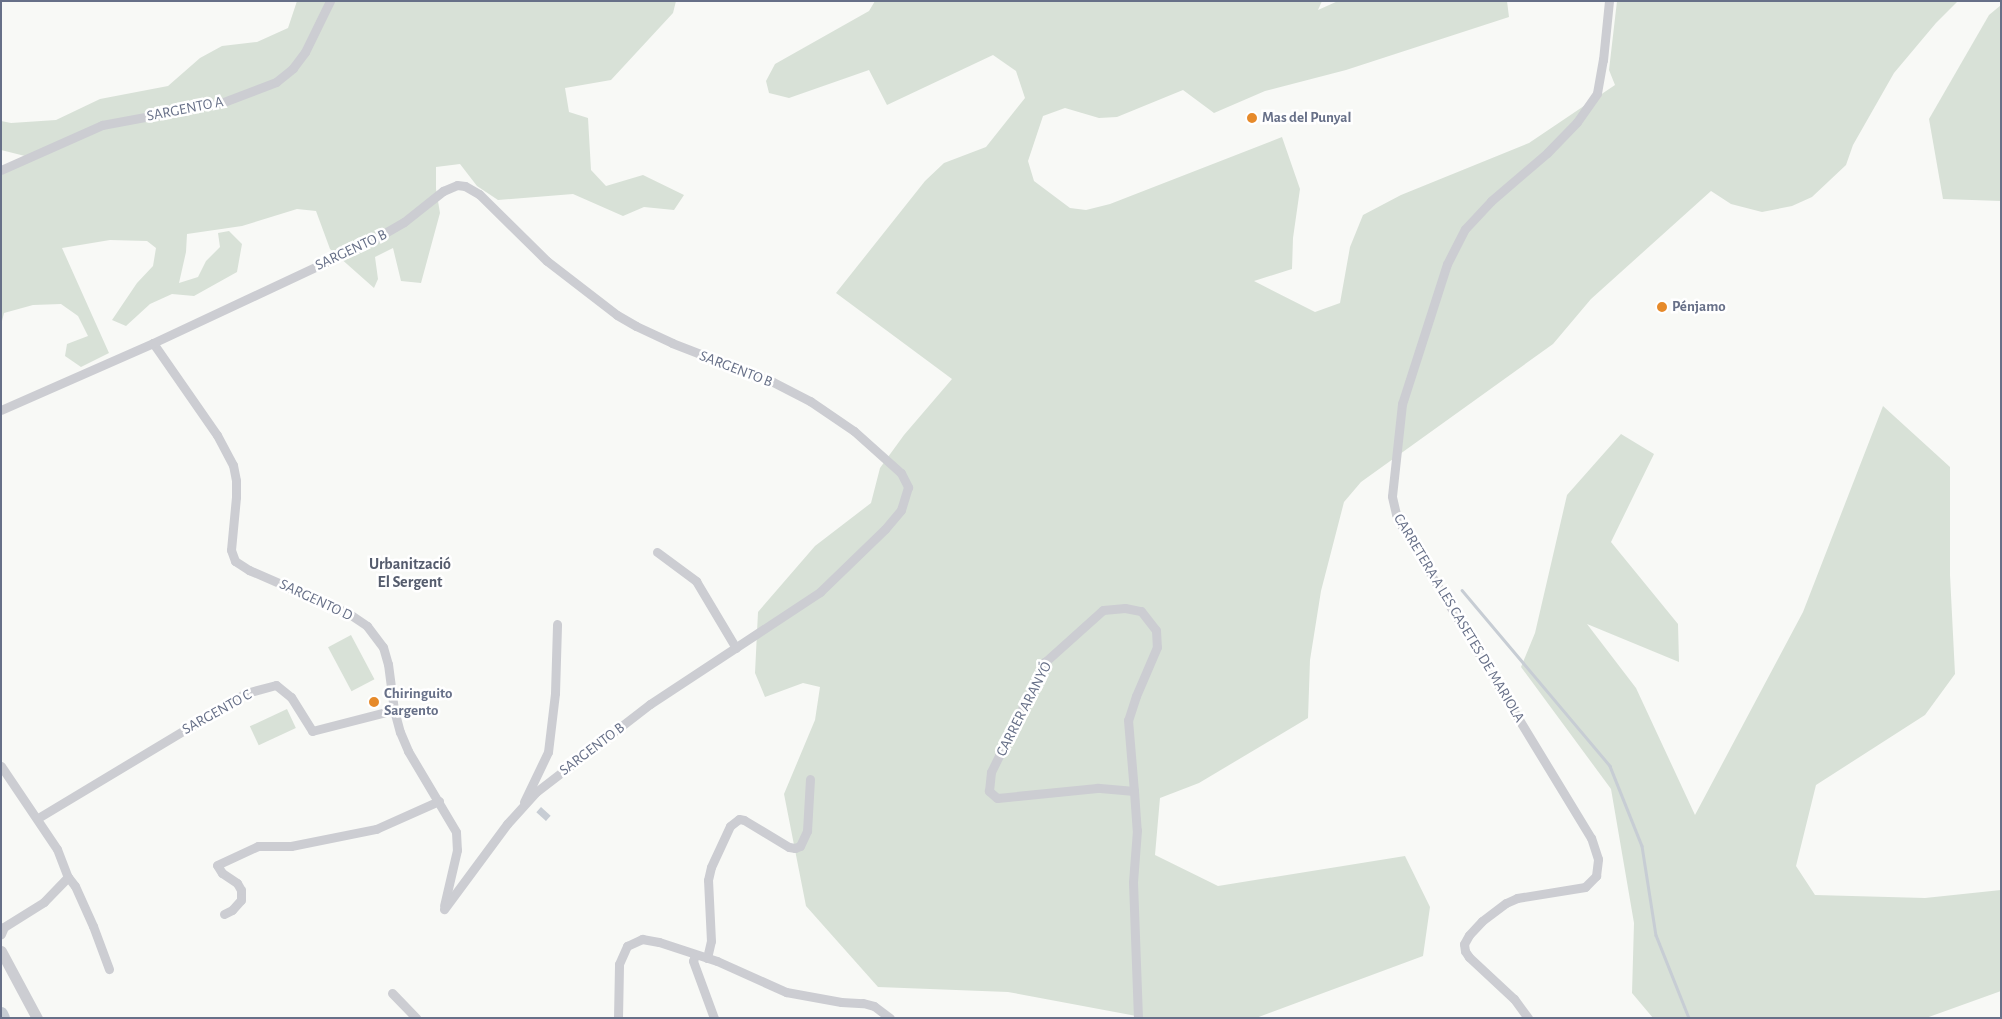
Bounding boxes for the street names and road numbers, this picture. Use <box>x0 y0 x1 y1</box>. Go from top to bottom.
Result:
street label: SARGENTO A <box>145 93 225 125</box>
street label: SARGENTO B <box>312 226 390 274</box>
street label: SARGENTO B <box>697 347 775 391</box>
street label: CARRETERA A LES CASETES DE MARIOLA <box>1390 511 1528 725</box>
street label: SARGENTO D <box>277 575 355 625</box>
street label: CARRER ARANYÓ <box>992 659 1056 759</box>
street label: SARGENTO C <box>179 686 255 738</box>
street label: SARGENTO B <box>556 719 628 779</box>

